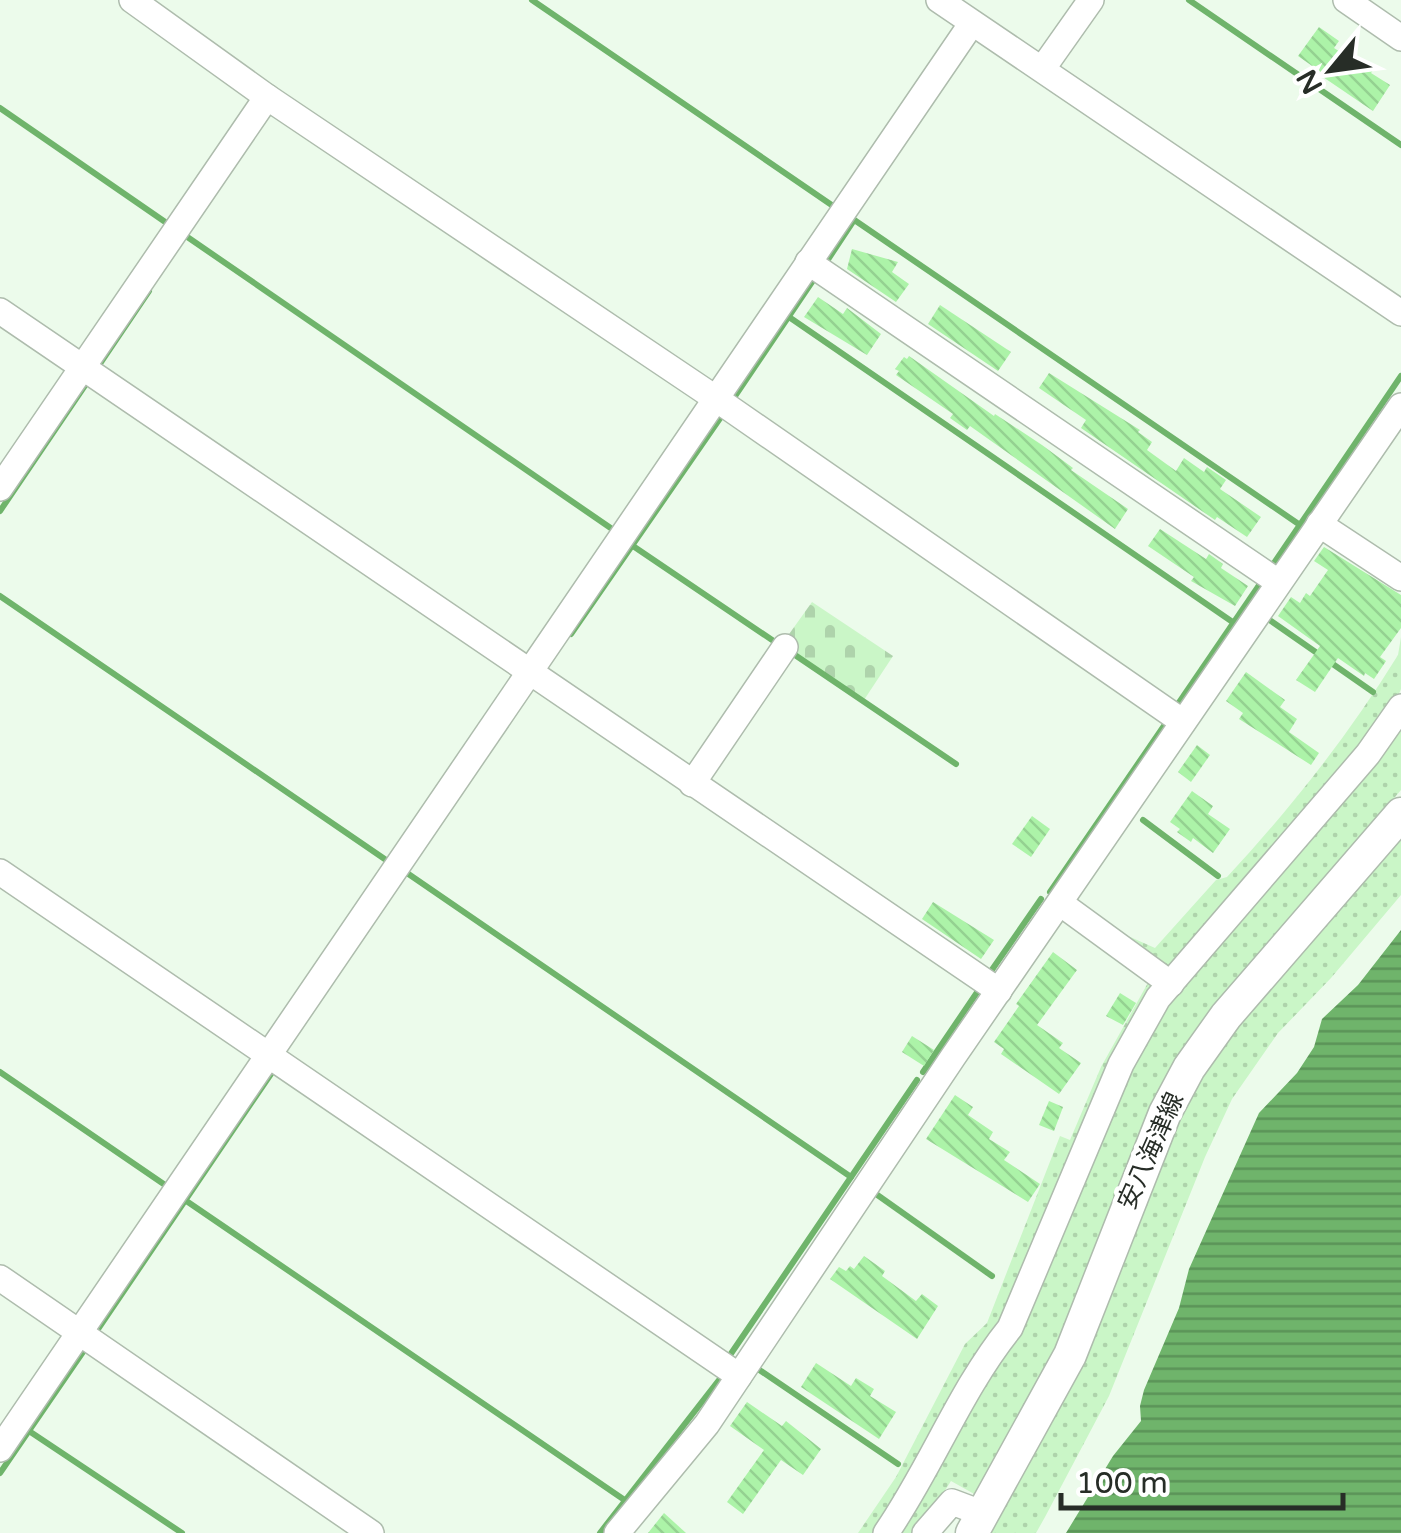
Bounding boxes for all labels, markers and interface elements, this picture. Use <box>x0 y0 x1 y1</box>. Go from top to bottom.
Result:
north arrow <box>1281 20 1381 120</box>
text: N <box>1290 64 1330 100</box>
street label: 安八海津線 <box>1112 1088 1190 1214</box>
scale bar <box>1061 1448 1344 1510</box>
text: 100 m <box>1076 1465 1168 1502</box>

